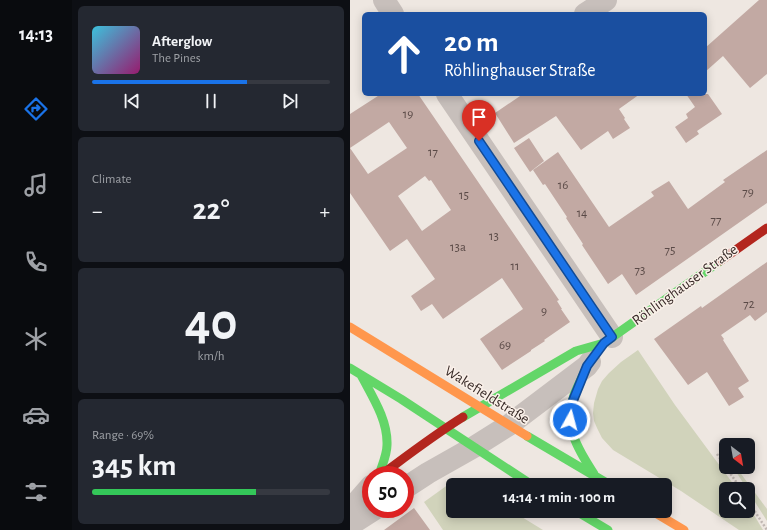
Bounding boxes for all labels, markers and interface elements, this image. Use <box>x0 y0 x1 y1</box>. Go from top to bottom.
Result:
text: 14:13 <box>19 26 53 44</box>
icon: ahead <box>378 28 430 80</box>
text: 20 m <box>444 29 499 57</box>
text: Afterglow <box>152 34 212 49</box>
text: The Pines <box>152 52 201 65</box>
text: Röhlinghauser Straße <box>444 62 595 80</box>
icon: previous <box>121 90 143 112</box>
icon: pause <box>200 90 222 112</box>
icon: next <box>279 90 301 112</box>
icon: directions <box>22 95 50 123</box>
pin <box>462 100 496 141</box>
icon: arrive <box>468 106 490 128</box>
house number: 19 <box>403 108 413 121</box>
house number: 17 <box>428 146 439 159</box>
icon: music <box>22 171 50 199</box>
text: Climate <box>92 173 131 186</box>
house number: 16 <box>558 179 568 192</box>
house number: 79 <box>742 186 754 199</box>
house number: 15 <box>459 189 469 202</box>
text: 22° <box>192 195 230 225</box>
text: − <box>92 200 103 222</box>
text: + <box>319 200 330 222</box>
house number: 14 <box>577 207 587 220</box>
house number: 77 <box>711 214 722 227</box>
house number: 13 <box>489 230 499 243</box>
house number: 13a <box>450 241 466 254</box>
street label: Röhlinghauser Straße <box>630 242 741 328</box>
house number: 75 <box>665 244 675 257</box>
icon: phone <box>22 248 50 276</box>
house number: 11 <box>511 260 519 273</box>
house number: 73 <box>635 264 645 277</box>
text: 40 <box>184 297 238 349</box>
house number: 72 <box>743 298 755 311</box>
house number: 9 <box>541 305 547 318</box>
icon: climate <box>22 325 50 353</box>
house number: 69 <box>499 339 511 352</box>
text: km/h <box>198 350 224 363</box>
street label: Wakefieldstraße <box>442 363 532 427</box>
position arrow <box>549 399 591 441</box>
icon: car <box>22 401 50 429</box>
text: Range · 69% <box>92 429 154 442</box>
north arrow <box>719 438 755 474</box>
map controls <box>719 438 755 518</box>
text: 345 km <box>92 451 177 481</box>
speed limit sign: 50 <box>362 466 414 518</box>
icon: filters <box>22 478 50 506</box>
button: search <box>719 482 755 518</box>
text: 14:14 · 1 min · 100 m <box>503 490 615 505</box>

